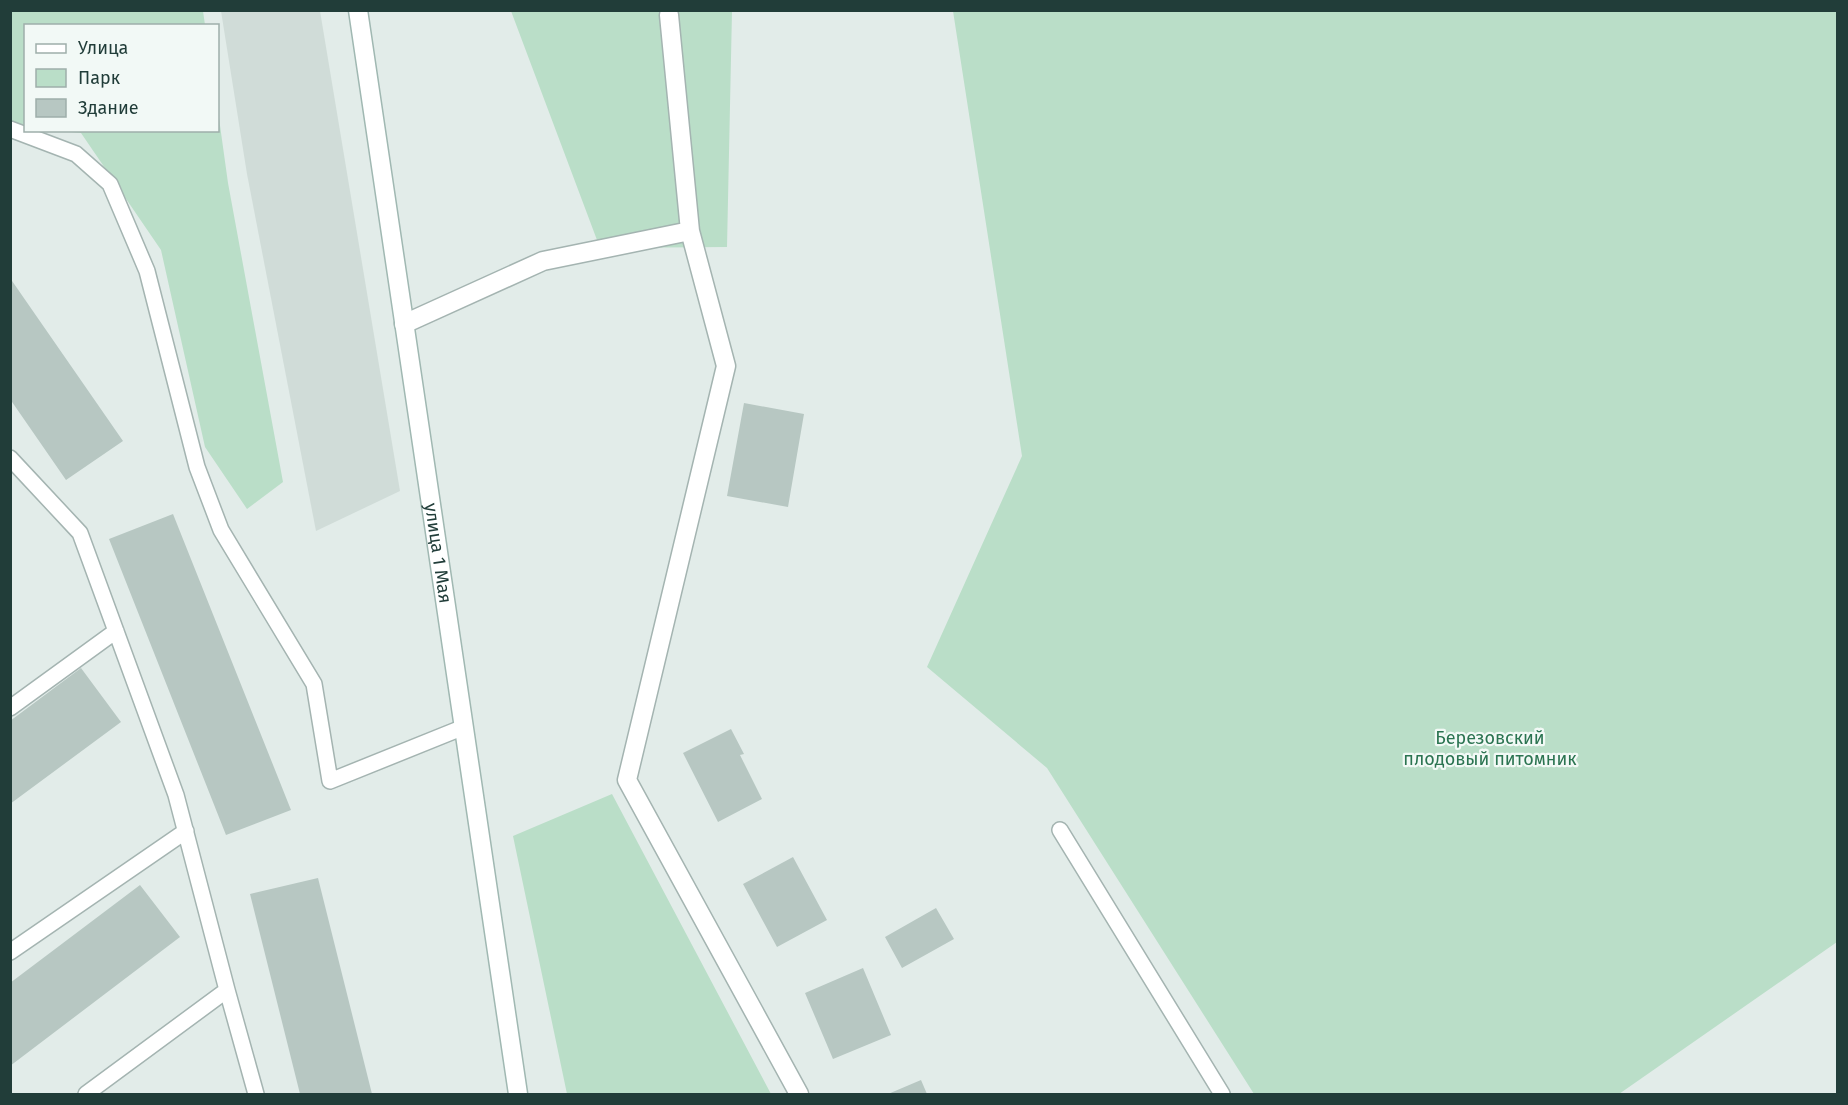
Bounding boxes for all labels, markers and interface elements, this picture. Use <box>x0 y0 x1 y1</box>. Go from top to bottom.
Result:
legend <box>24 24 219 132</box>
text: Улица <box>78 37 128 59</box>
text: Парк <box>78 67 121 89</box>
text: Здание <box>78 97 139 119</box>
street label: улица 1 Мая <box>420 501 456 605</box>
park label: Березовский плодовый питомник <box>1403 727 1577 770</box>

